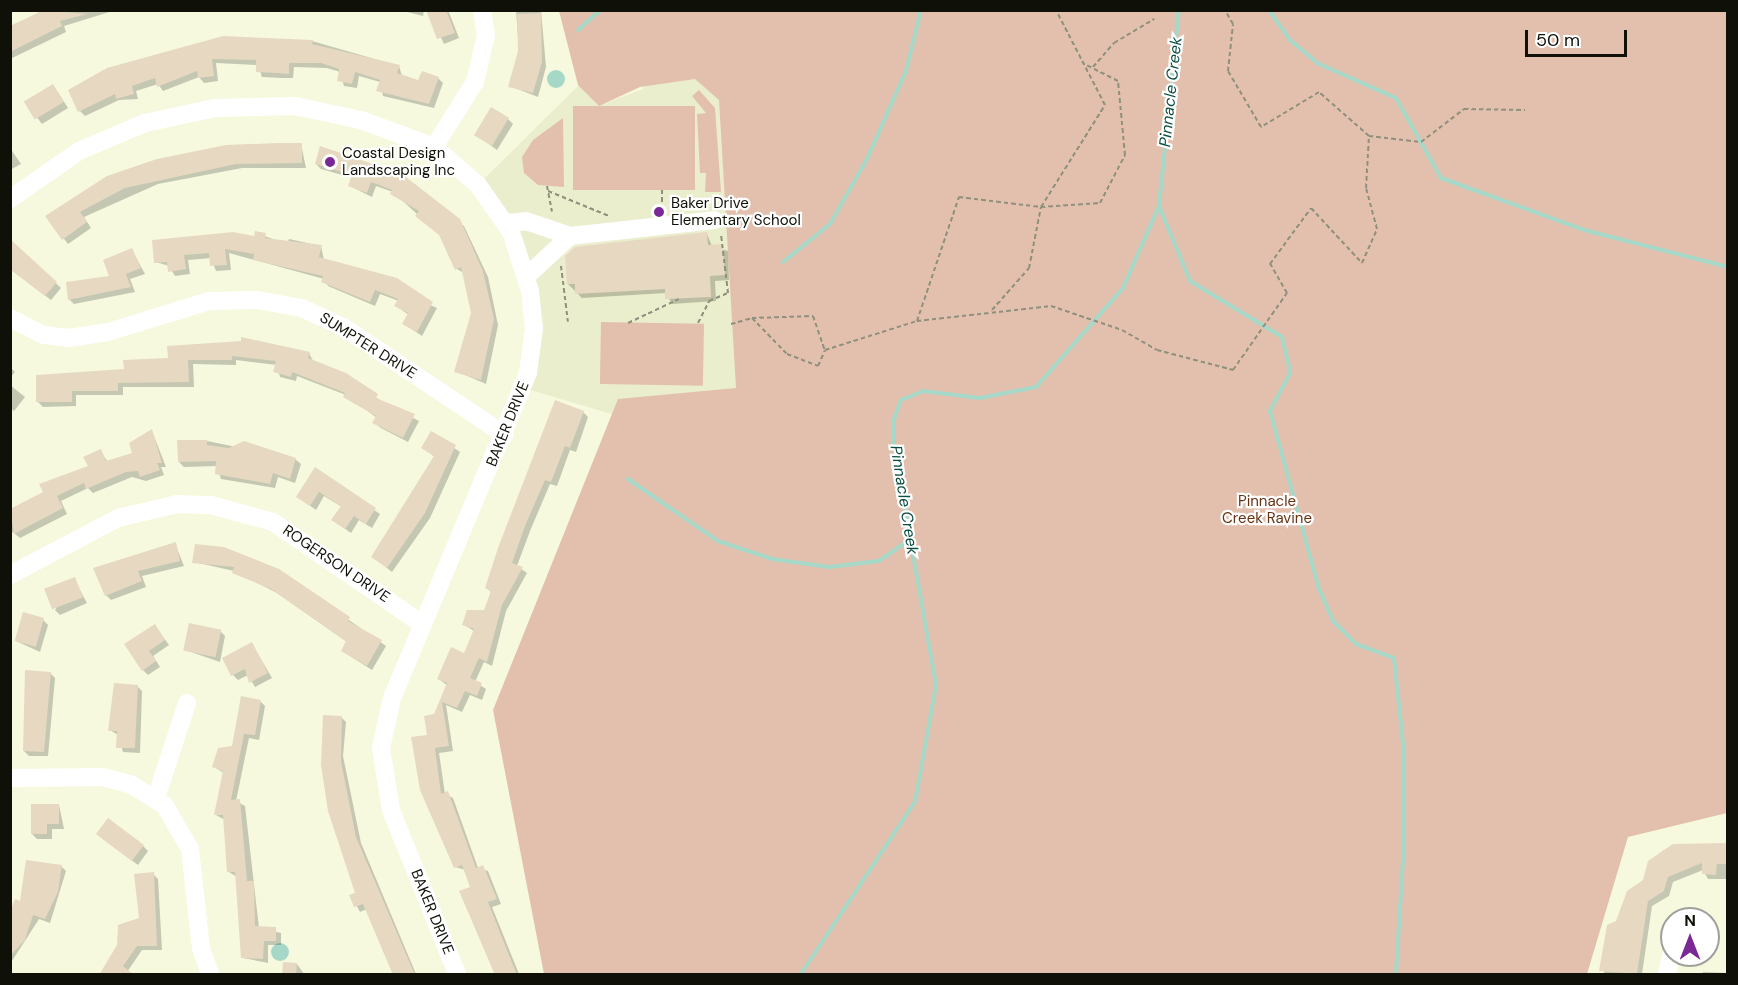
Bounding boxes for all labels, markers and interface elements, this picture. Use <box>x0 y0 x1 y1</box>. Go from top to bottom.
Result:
scale bar <box>1528 18 1630 56</box>
text: 50 m <box>1536 28 1580 52</box>
water label: Pinnacle Creek <box>1156 36 1186 148</box>
place label: Coastal Design Landscaping Inc <box>342 144 455 179</box>
marker: Coastal Design Landscaping Inc <box>323 155 337 169</box>
place label: Baker Drive Elementary School <box>671 194 801 229</box>
marker: Baker Drive Elementary School <box>652 205 666 219</box>
street label: SUMPTER DRIVE <box>316 309 420 383</box>
street label: BAKER DRIVE <box>483 379 533 469</box>
water label: Pinnacle Creek <box>886 444 922 556</box>
park label: Pinnacle Creek Ravine <box>1222 492 1312 527</box>
street label: ROGERSON DRIVE <box>279 522 393 606</box>
street label: BAKER DRIVE <box>407 867 457 957</box>
north arrow <box>1660 907 1720 967</box>
text: N <box>1684 910 1696 931</box>

